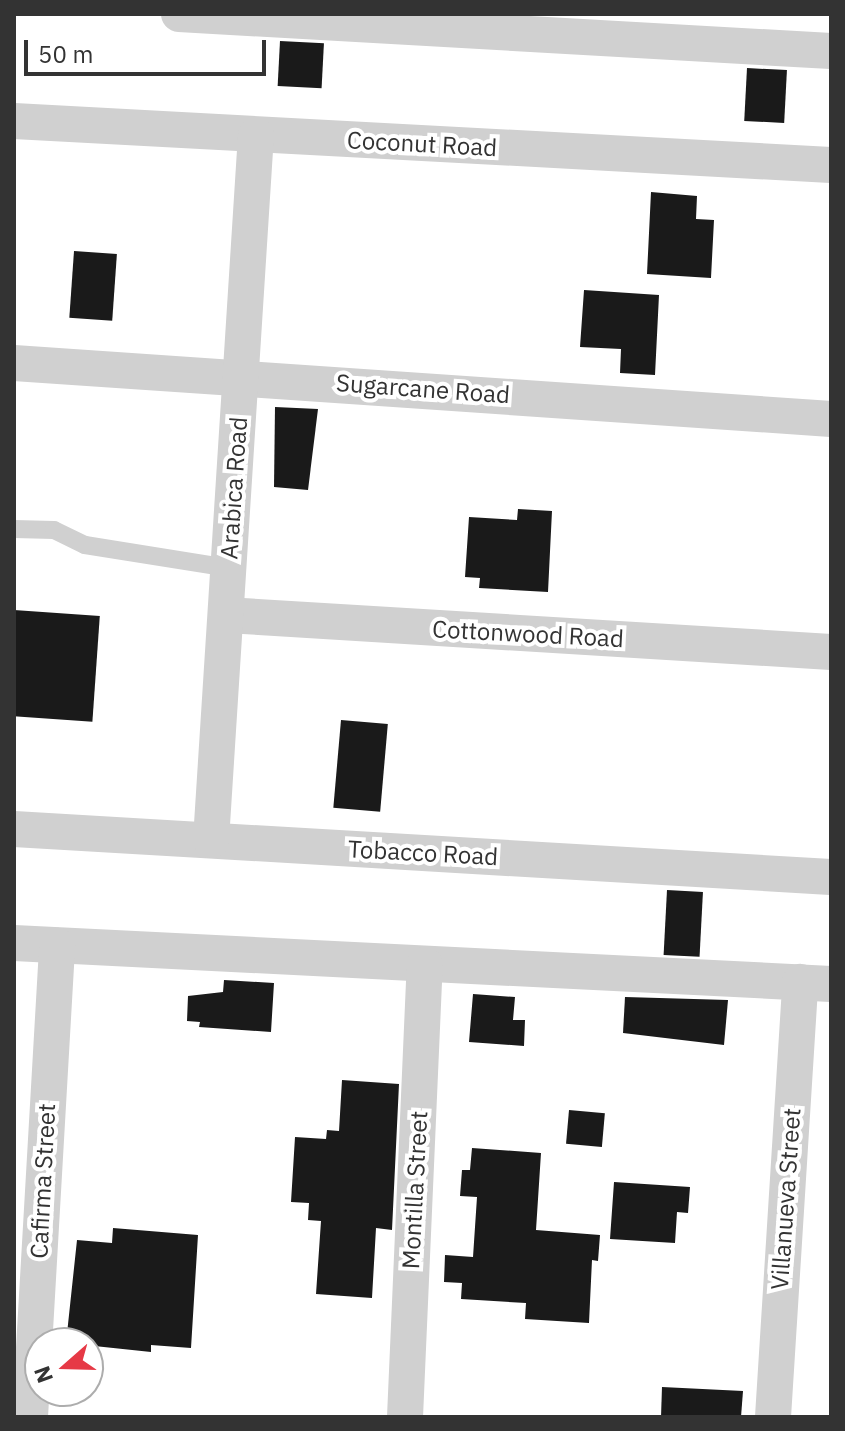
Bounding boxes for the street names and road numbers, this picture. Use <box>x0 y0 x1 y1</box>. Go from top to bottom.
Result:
street label: Coconut Road <box>346 126 498 162</box>
street label: Sugarcane Road <box>335 369 511 409</box>
street label: Arabica Road <box>215 416 253 560</box>
street label: Cottonwood Road <box>431 615 625 653</box>
street label: Tobacco Road <box>347 835 499 871</box>
street label: Cafirma Street <box>25 1103 61 1259</box>
street label: Villanueva Street <box>765 1107 807 1291</box>
street label: Montilla Street <box>396 1110 434 1270</box>

